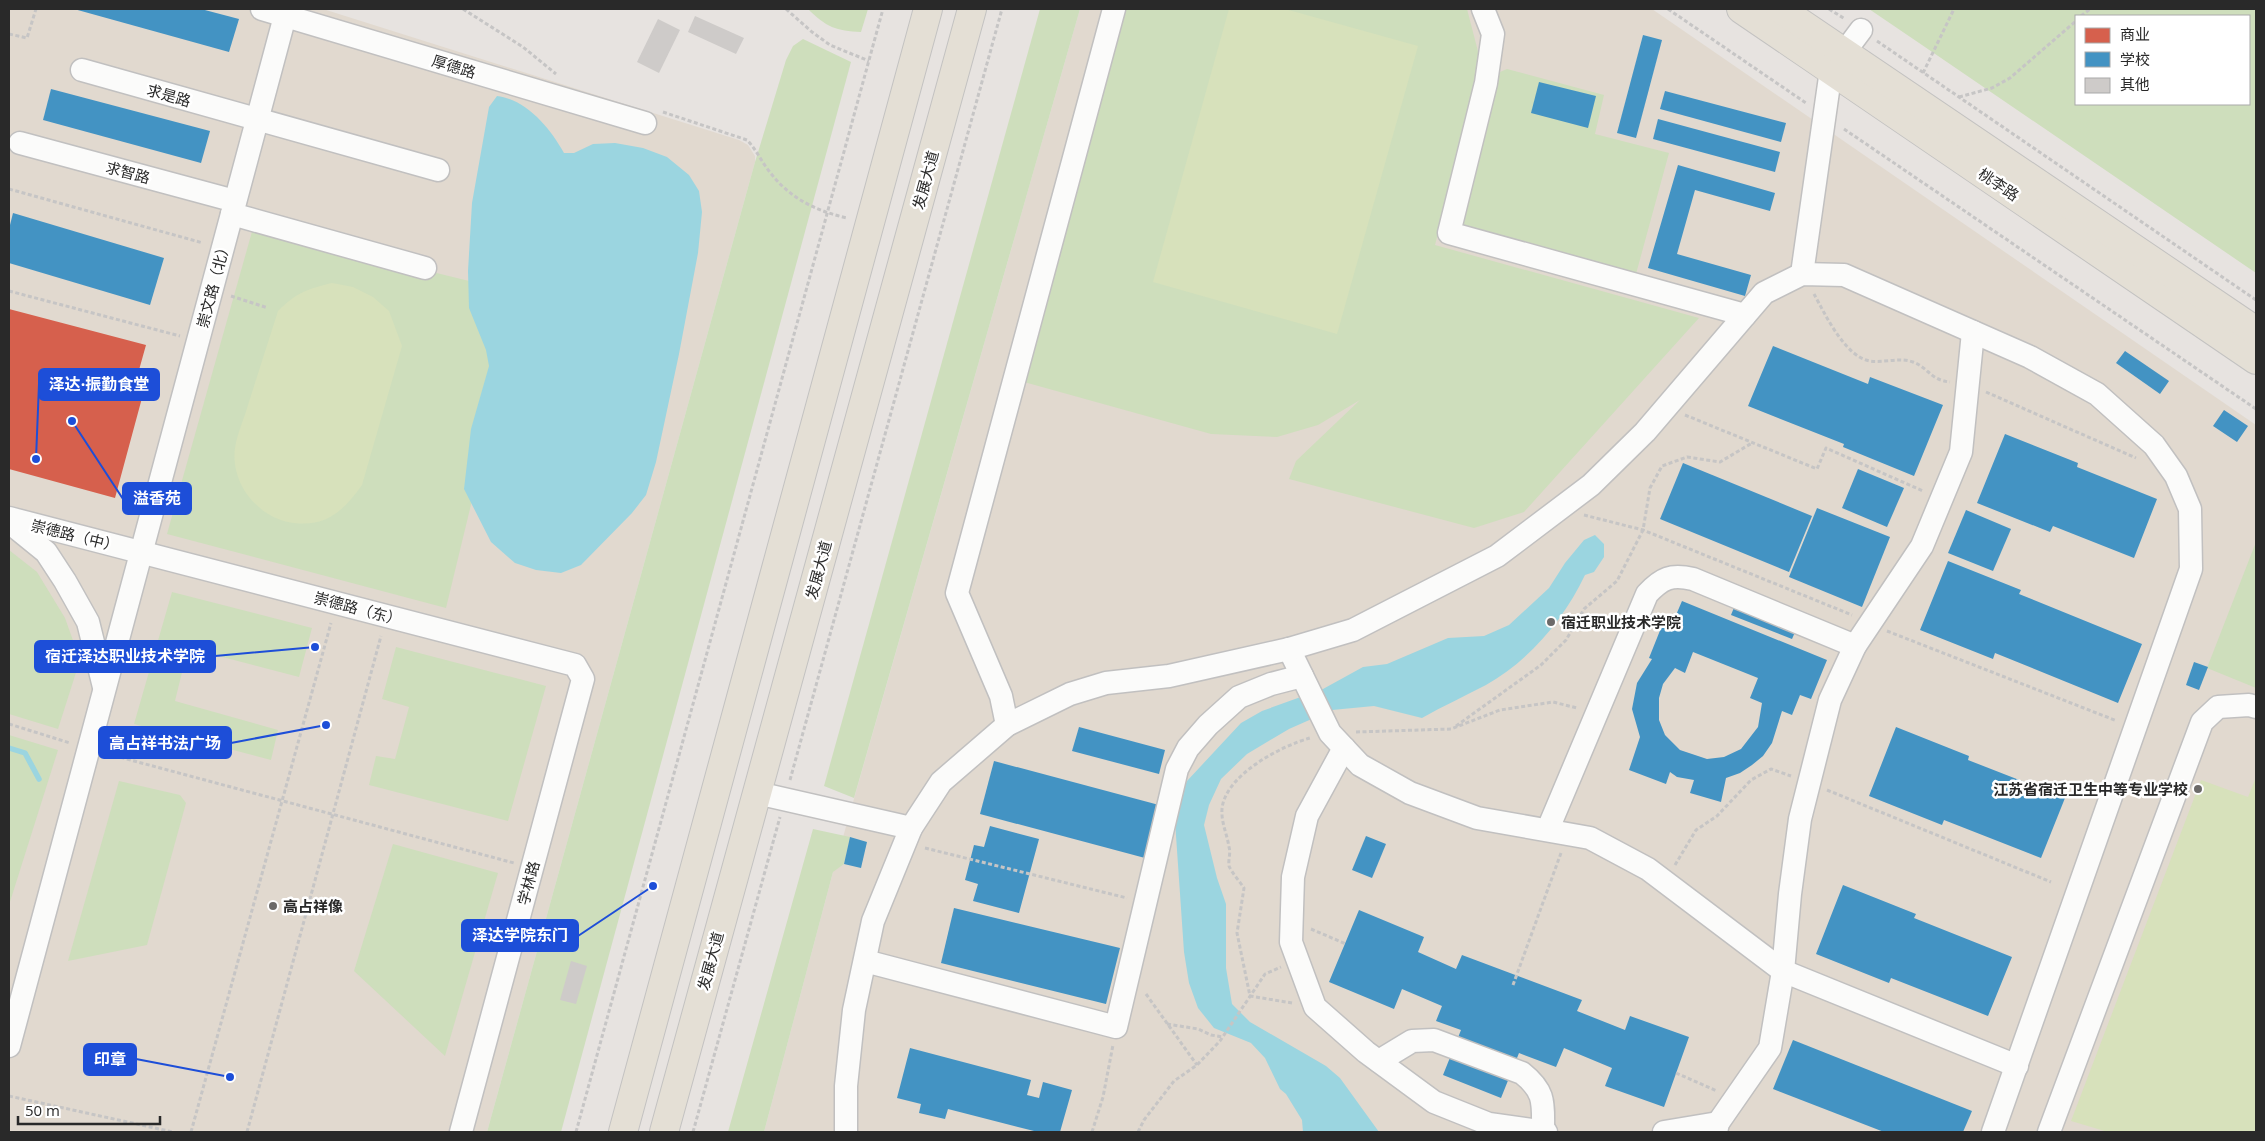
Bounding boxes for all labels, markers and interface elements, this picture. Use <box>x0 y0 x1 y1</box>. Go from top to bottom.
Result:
legend <box>2075 15 2250 105</box>
text: 商业 <box>2120 24 2150 44</box>
text: 学校 <box>2120 49 2150 69</box>
street label: 厚德路 <box>430 50 478 82</box>
text: 其他 <box>2120 74 2150 94</box>
street label: 求是路 <box>145 79 193 111</box>
street label: 发展大道 <box>908 148 942 212</box>
street label: 求智路 <box>104 157 152 187</box>
street label: 桃李路 <box>1975 163 2023 205</box>
street label: 崇文路（北） <box>192 238 234 330</box>
callout: 泽达·振勤食堂 <box>39 369 159 400</box>
text: 泽达·振勤食堂 <box>49 373 149 395</box>
callout: 溢香苑 <box>123 483 191 514</box>
text: 溢香苑 <box>133 487 181 509</box>
street label: 崇德路（中） <box>29 514 121 556</box>
street label: 发展大道 <box>801 538 835 602</box>
street label: 崇德路（东） <box>312 587 404 629</box>
place label: 宿迁职业技术学院 <box>1561 612 1681 632</box>
marker: 宿迁职业技术学院 <box>1545 616 1557 628</box>
callout: 宿迁泽达职业技术学院 <box>35 641 215 672</box>
text: 宿迁泽达职业技术学院 <box>45 645 205 667</box>
callout: 高占祥书法广场 <box>99 727 231 758</box>
text: 高占祥书法广场 <box>109 732 221 754</box>
place label: 江苏省宿迁卫生中等专业学校 <box>1993 779 2188 799</box>
marker: 江苏省宿迁卫生中等专业学校 <box>2192 783 2204 795</box>
street label: 学林路 <box>513 859 543 907</box>
place label: 高占祥像 <box>283 896 343 916</box>
marker: 高占祥像 <box>267 900 279 912</box>
callout: 泽达学院东门 <box>462 920 578 951</box>
text: 泽达学院东门 <box>472 924 568 946</box>
street label: 发展大道 <box>693 929 727 993</box>
callout: 印章 <box>84 1044 136 1075</box>
text: 印章 <box>94 1048 126 1070</box>
scale bar <box>18 1094 160 1126</box>
text: 50 m <box>25 1100 60 1120</box>

